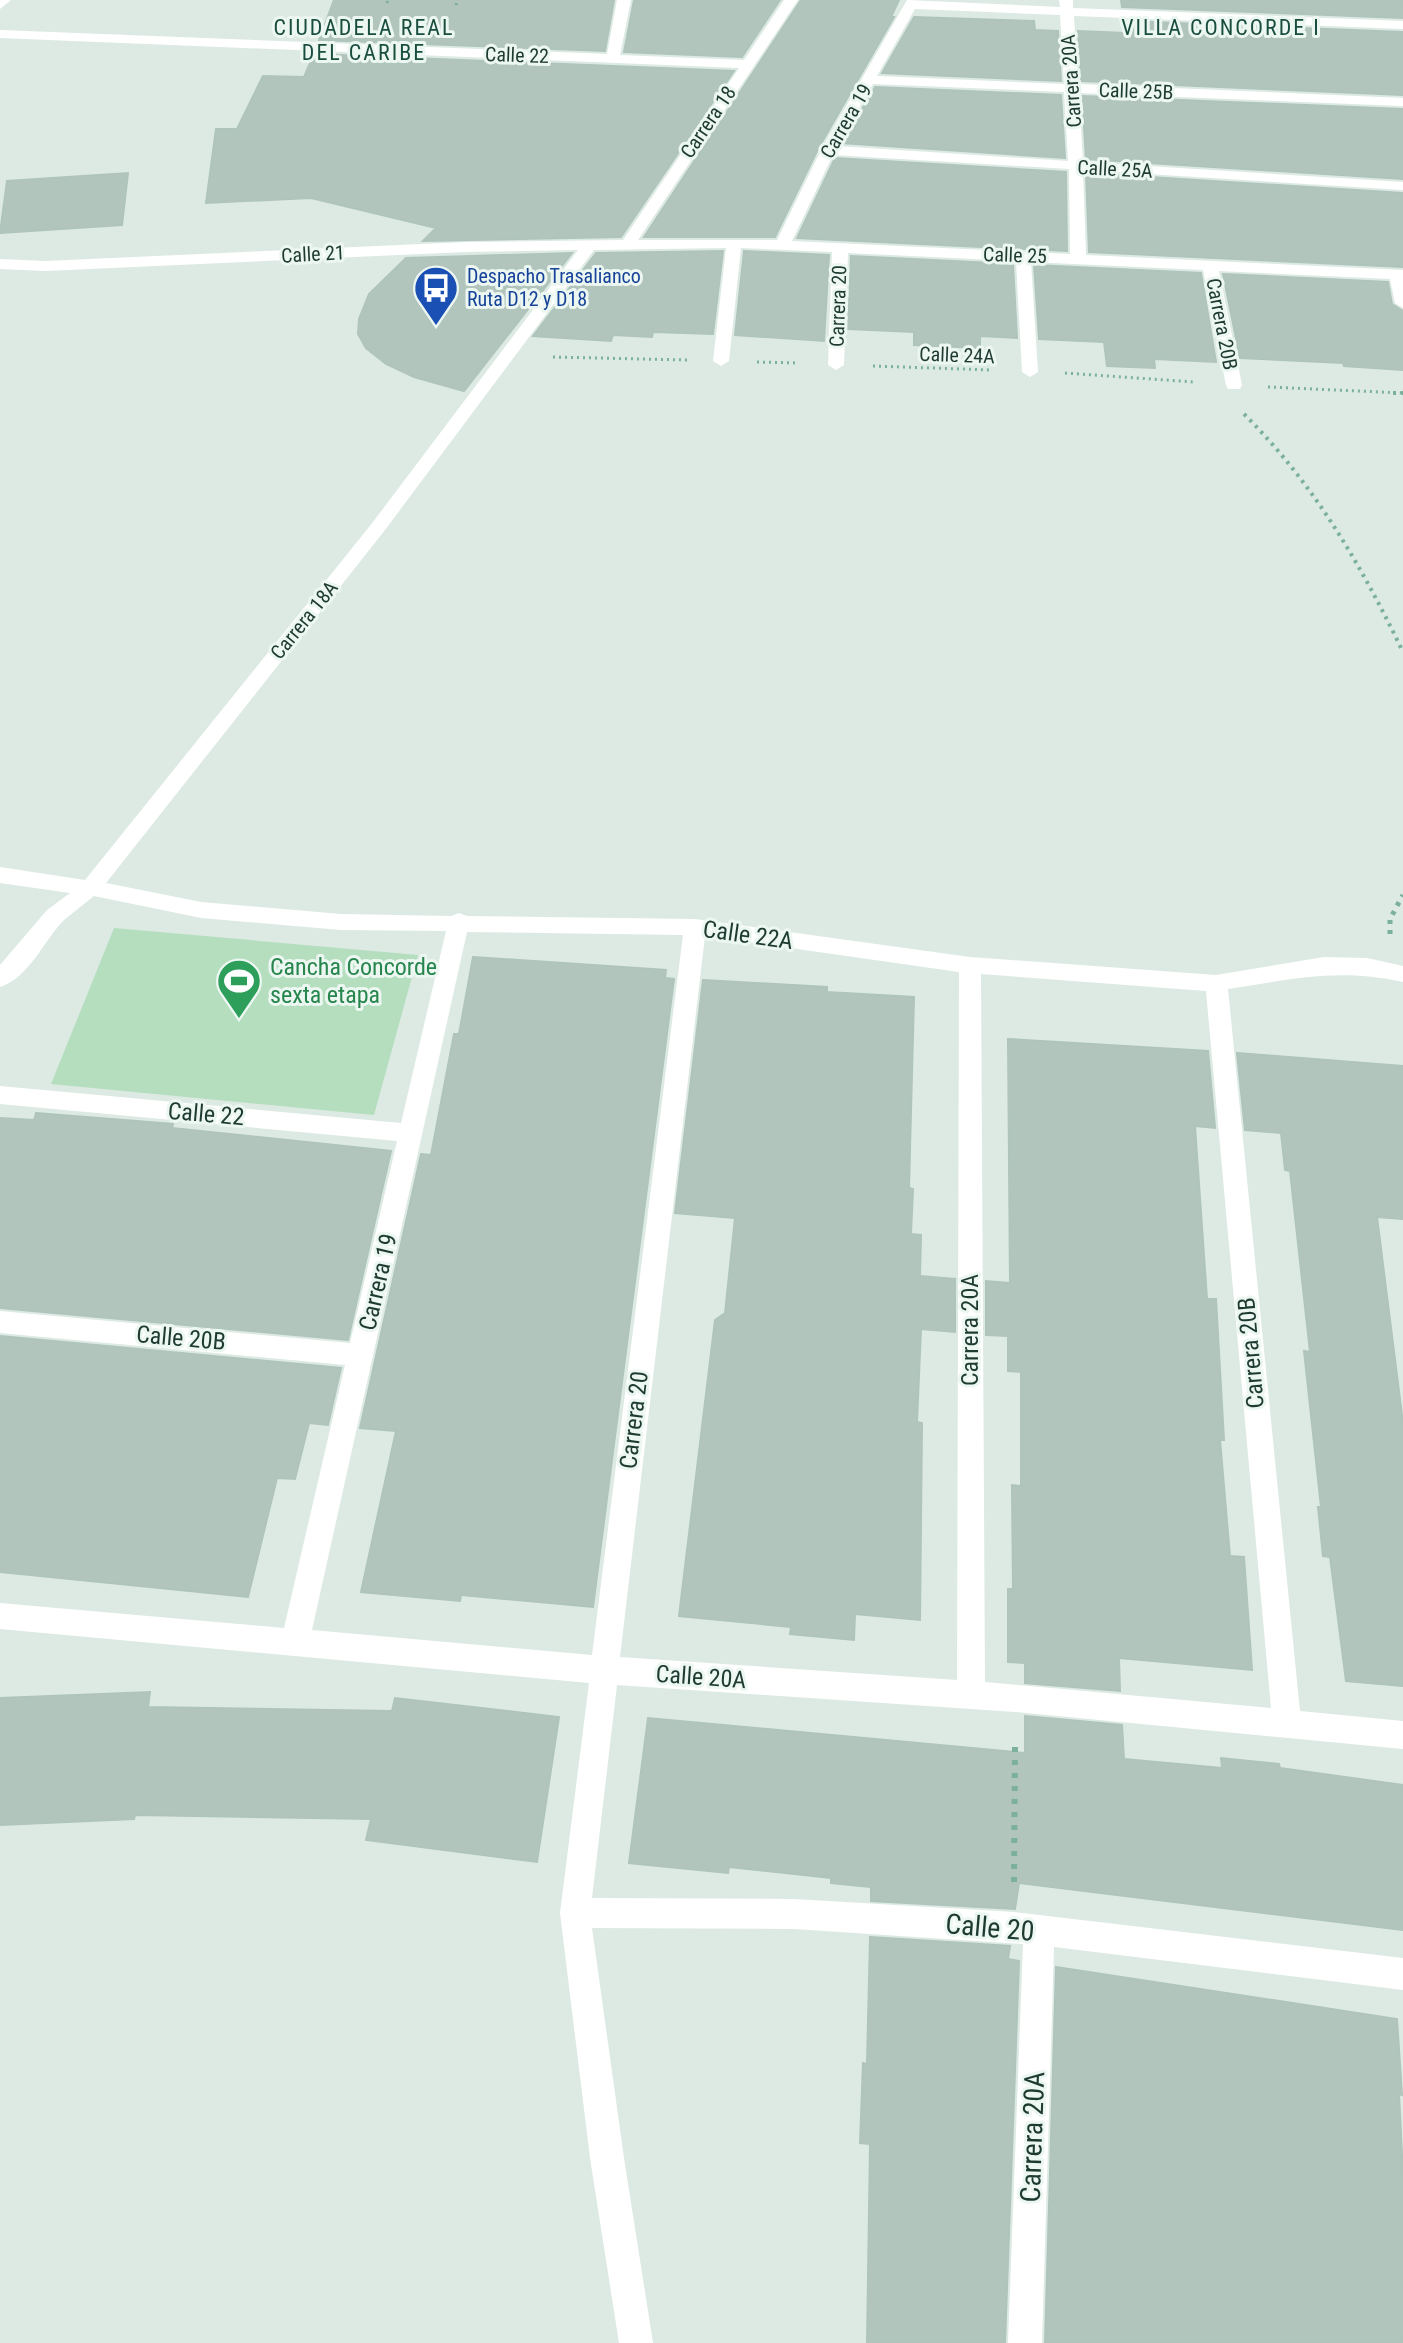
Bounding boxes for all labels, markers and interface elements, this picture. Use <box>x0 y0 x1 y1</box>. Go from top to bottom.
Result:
district label: CIUDADELA REAL DEL CARIBE <box>273 15 455 65</box>
district label: VILLA CONCORDE I <box>1121 15 1321 40</box>
street label: Carrera 20A <box>1056 33 1086 128</box>
street label: Calle 22 <box>485 42 549 68</box>
street label: Calle 25B <box>1098 78 1174 104</box>
street label: Carrera 19 <box>815 80 877 162</box>
street label: Carrera 18 <box>675 81 741 163</box>
street label: Calle 25A <box>1077 155 1154 183</box>
street label: Calle 21 <box>281 240 345 268</box>
street label: Calle 25 <box>983 242 1047 268</box>
bus stop icon: Despacho Trasalianco Ruta D12 y D18 <box>412 264 460 327</box>
place label: Despacho Trasalianco Ruta D12 y D18 <box>467 264 641 311</box>
street label: Carrera 20 <box>825 265 851 347</box>
street label: Carrera 20B <box>1201 276 1243 372</box>
street label: Calle 24A <box>919 342 996 368</box>
street label: Carrera 18A <box>265 576 343 664</box>
street label: Calle 22A <box>701 915 795 955</box>
place label: Cancha Concorde sexta etapa <box>270 953 437 1009</box>
sports icon: Cancha Concorde sexta etapa <box>215 957 263 1020</box>
street label: Calle 22 <box>167 1097 245 1131</box>
street label: Carrera 19 <box>353 1231 403 1333</box>
street label: Carrera 20A <box>956 1274 984 1386</box>
street label: Carrera 20B <box>1232 1296 1270 1410</box>
street label: Calle 20B <box>135 1320 227 1356</box>
street label: Carrera 20 <box>614 1370 654 1470</box>
street label: Calle 20A <box>655 1660 747 1694</box>
street label: Calle 20 <box>944 1907 1036 1948</box>
street label: Carrera 20A <box>1014 2071 1051 2203</box>

